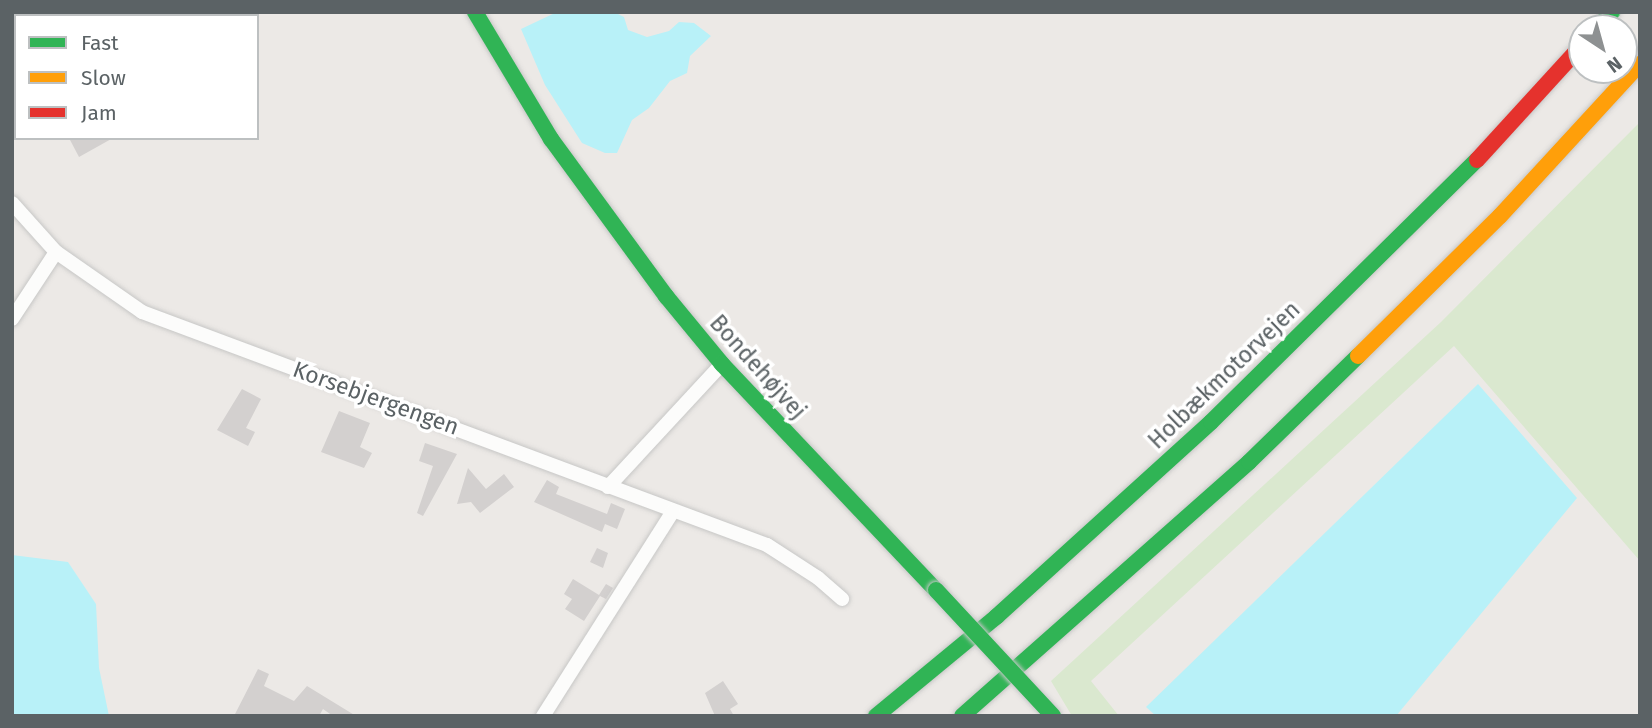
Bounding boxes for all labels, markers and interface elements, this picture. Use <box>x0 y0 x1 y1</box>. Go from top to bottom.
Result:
legend <box>14 14 259 140</box>
north arrow <box>1568 14 1638 84</box>
text: Fast <box>81 30 119 56</box>
text: N <box>1603 52 1626 78</box>
text: Slow <box>81 65 126 91</box>
text: Jam <box>81 100 117 126</box>
street label: Holbækmotorvejen <box>1142 296 1306 454</box>
street label: Bondehøjvej <box>704 309 812 425</box>
street label: Korsebjergengen <box>289 355 463 441</box>

